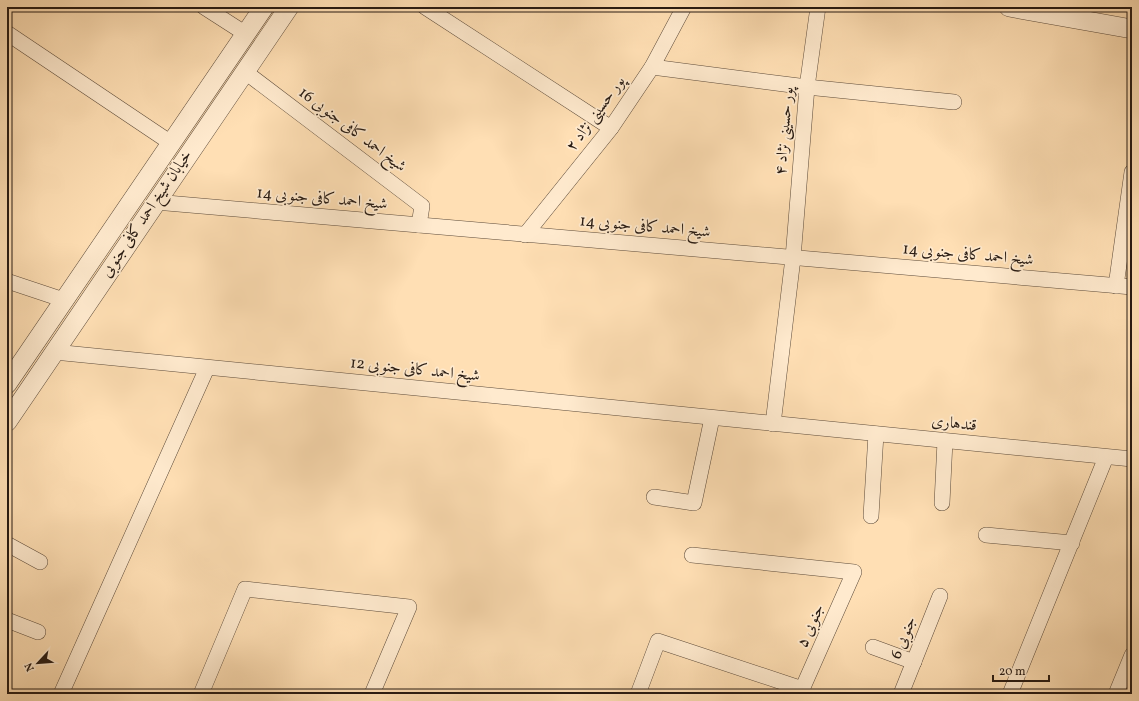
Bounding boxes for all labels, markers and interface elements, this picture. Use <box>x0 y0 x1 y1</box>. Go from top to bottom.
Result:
street label: پور حسینی نژاد ۲ <box>561 71 631 156</box>
street label: شیخ احمد کافی جنوبی 16 <box>292 82 410 179</box>
street label: پور حسینی نژاد ۴ <box>770 85 800 176</box>
street label: خیابان شیخ احمد کافی جنوبی <box>96 146 200 283</box>
street label: شیخ احمد کافی جنوبی 14 <box>255 182 388 218</box>
street label: شیخ احمد کافی جنوبی 14 <box>578 210 711 246</box>
street label: شیخ احمد کافی جنوبی 14 <box>901 238 1034 274</box>
street label: شیخ احمد کافی جنوبی 12 <box>349 352 481 390</box>
street label: قندهاری <box>930 411 978 437</box>
street label: جنوبی ۵ <box>792 601 830 651</box>
street label: جنوبی 6 <box>886 613 922 663</box>
north arrow <box>18 643 58 683</box>
scale bar <box>993 657 1049 683</box>
text: N <box>22 660 39 674</box>
text: 20 m <box>999 664 1026 680</box>

